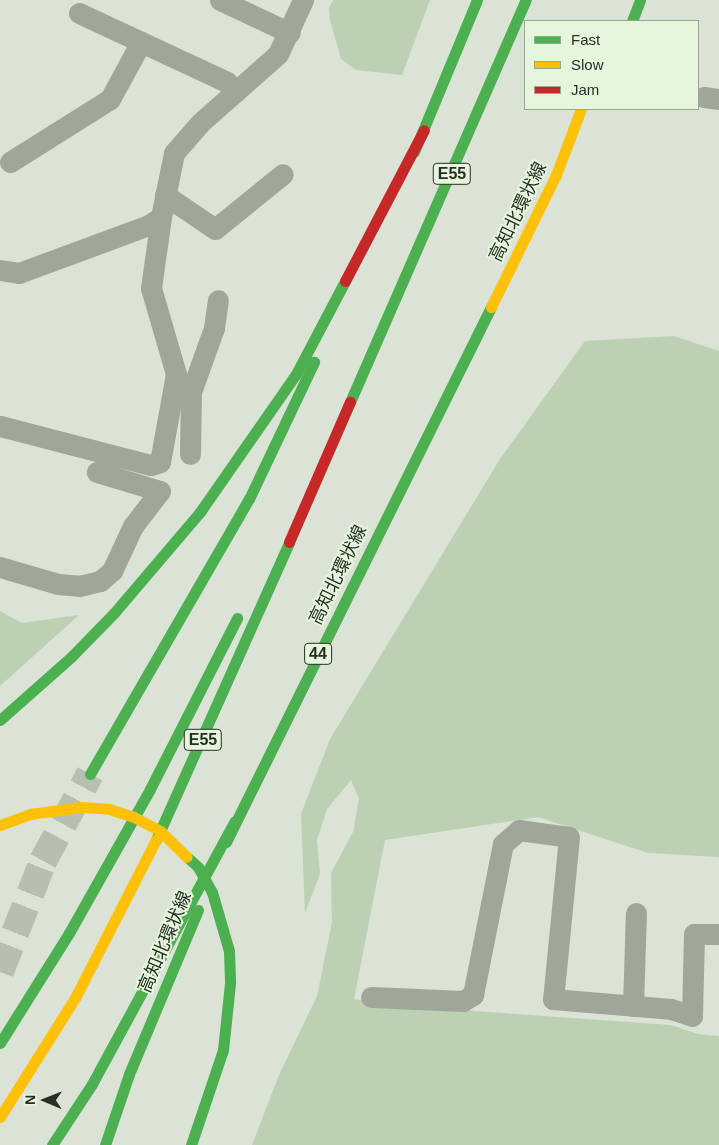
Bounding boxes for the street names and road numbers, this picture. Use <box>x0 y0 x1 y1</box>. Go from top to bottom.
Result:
street label: 高知北環状線 <box>485 159 551 265</box>
road number: E55 <box>432 160 472 188</box>
street label: 高知北環状線 <box>305 522 371 628</box>
road number: 44 <box>303 641 333 668</box>
road number: E55 <box>183 726 223 754</box>
street label: 高知北環状線 <box>134 888 196 996</box>

